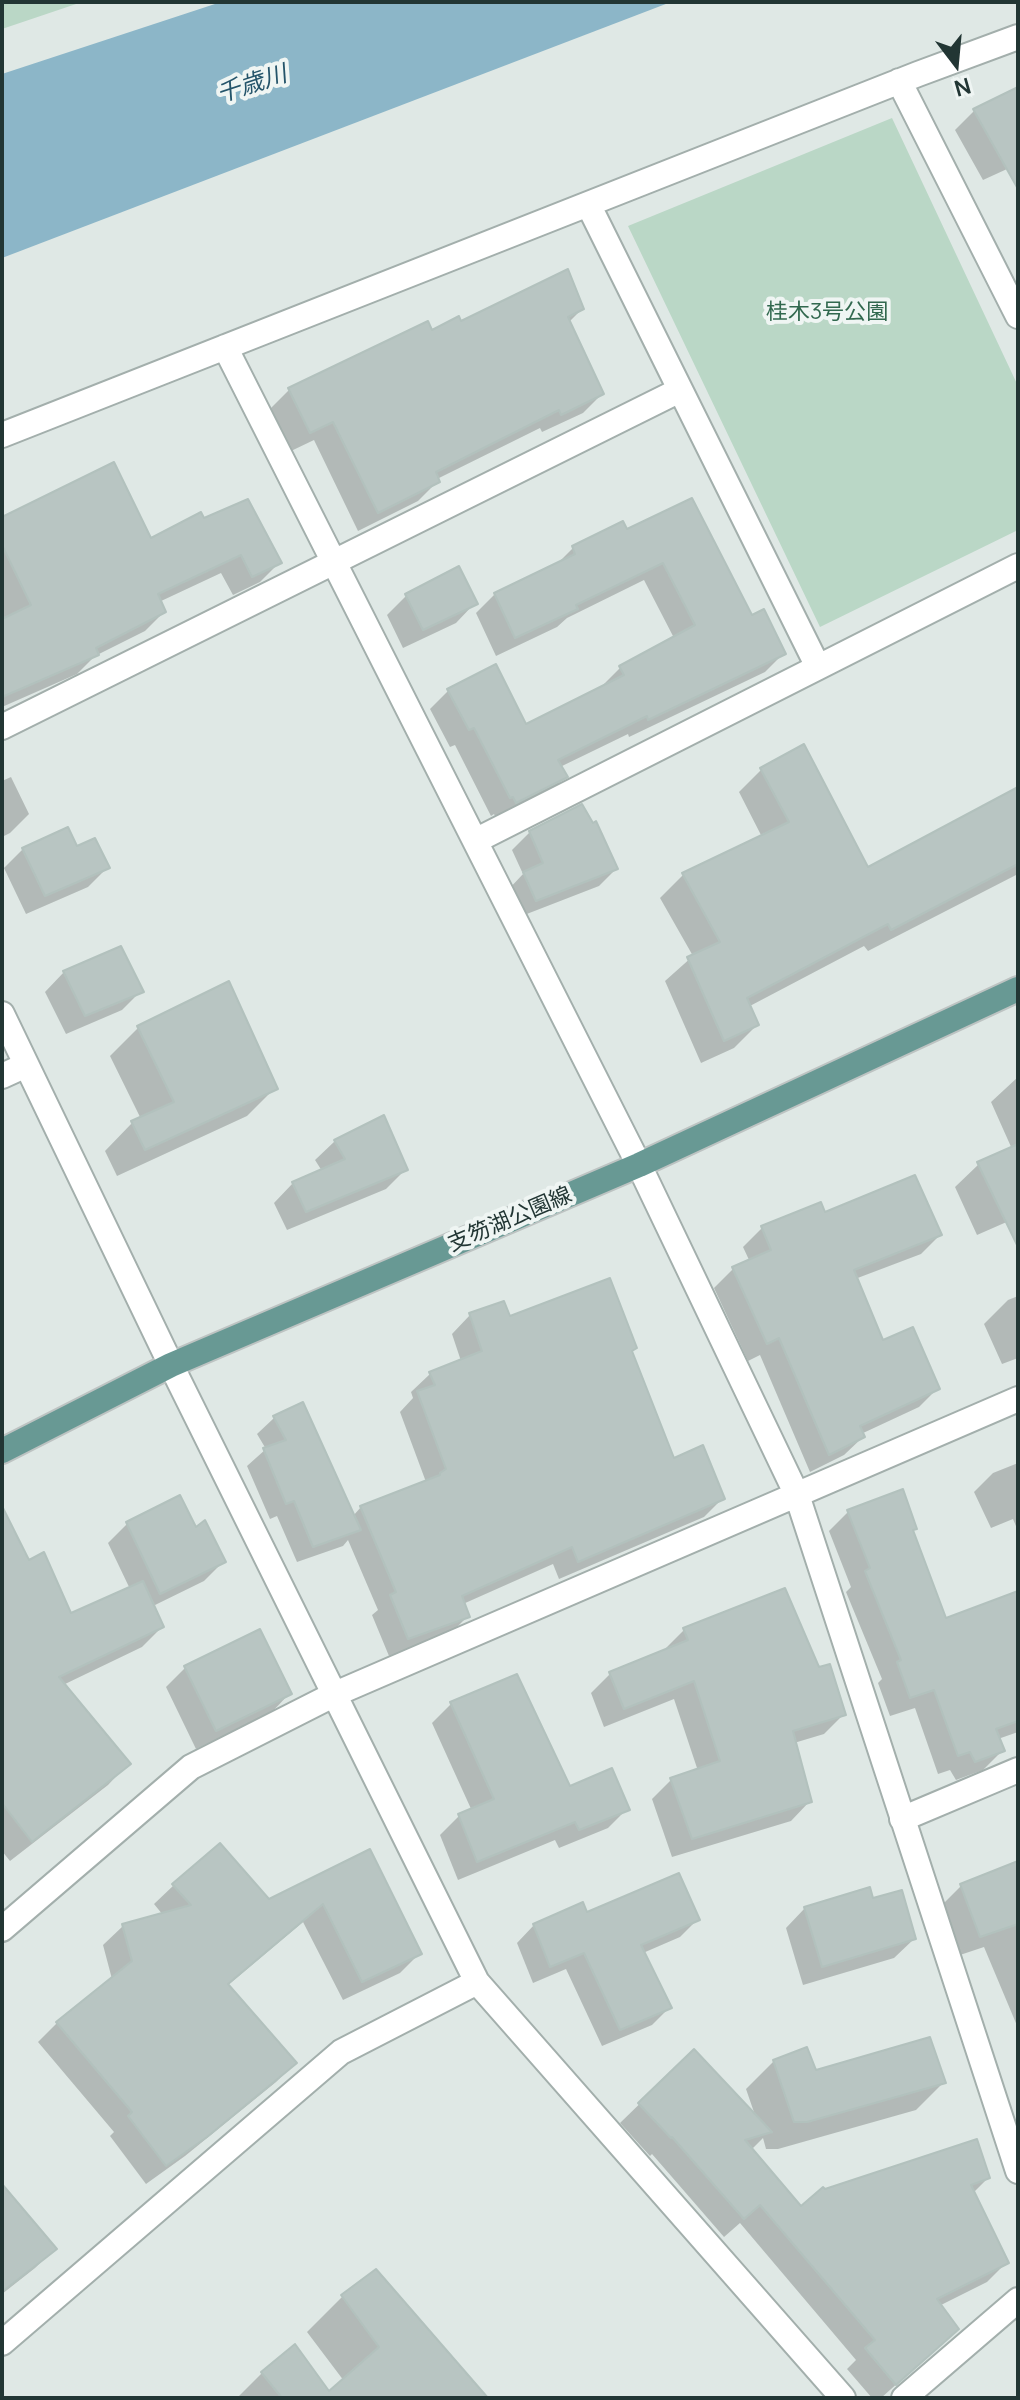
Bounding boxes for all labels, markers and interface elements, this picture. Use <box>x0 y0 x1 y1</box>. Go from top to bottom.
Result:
north arrow <box>916 24 996 104</box>
water label: 千歳川 <box>213 60 291 110</box>
text: N <box>951 70 974 104</box>
park label: 桂木3号公園 <box>766 300 888 326</box>
street label: 支笏湖公園線 <box>444 1182 576 1258</box>

